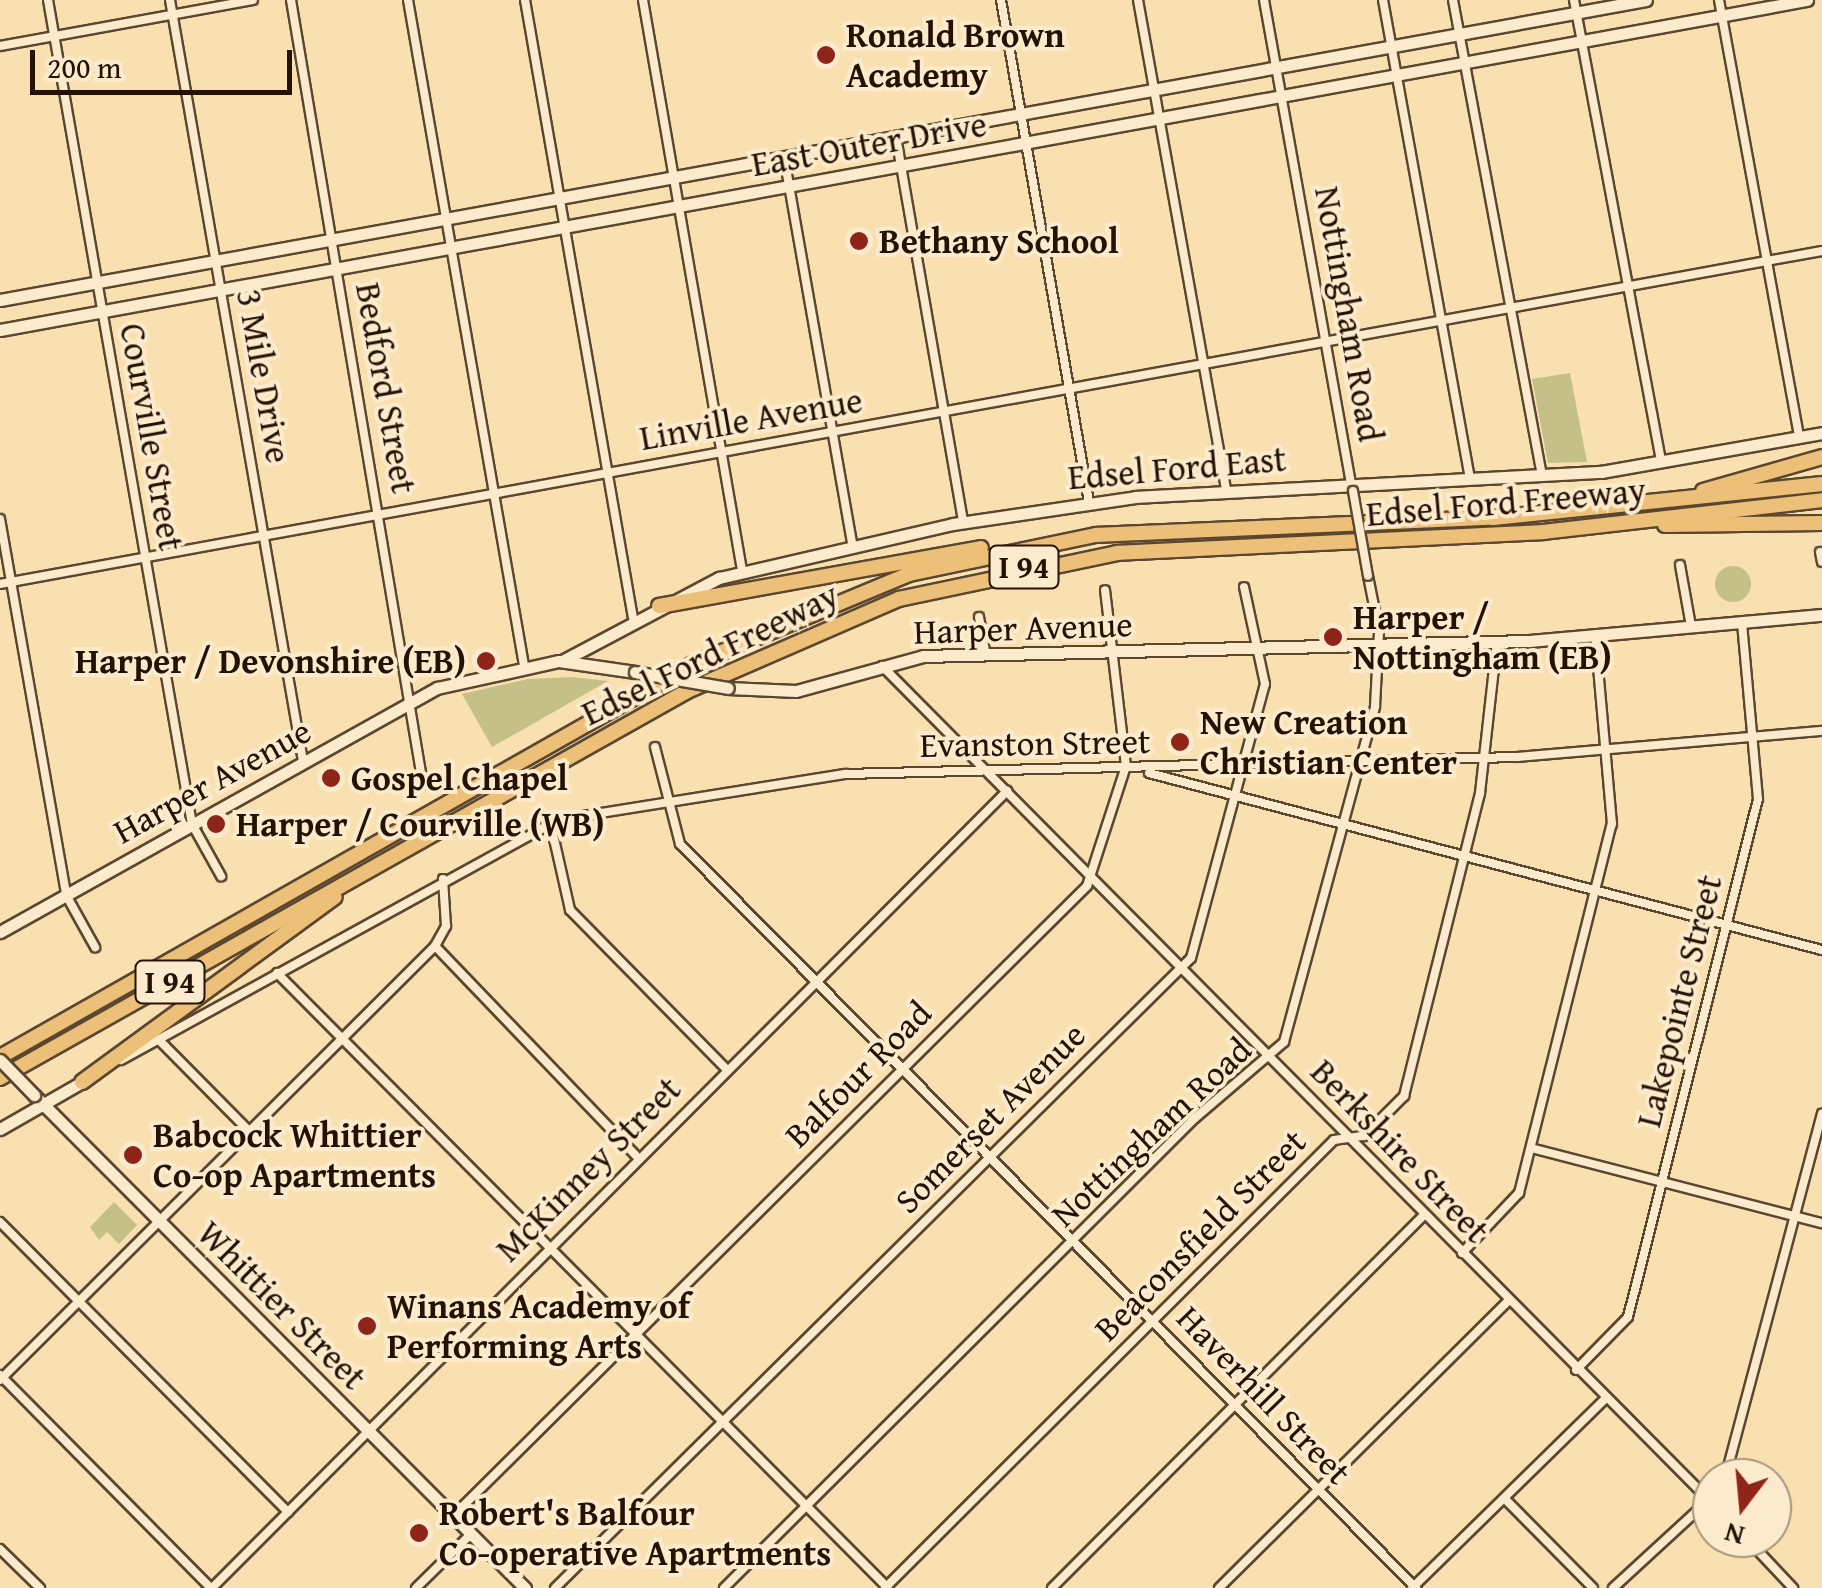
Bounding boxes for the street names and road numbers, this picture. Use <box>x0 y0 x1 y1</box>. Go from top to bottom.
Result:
street label: East Outer Drive <box>748 103 990 185</box>
street label: Nottingham Road <box>1306 183 1392 445</box>
street label: Bedford Street <box>347 279 425 497</box>
street label: 3 Mile Drive <box>228 286 300 466</box>
street label: Courville Street <box>111 320 193 554</box>
street label: Linville Avenue <box>637 379 865 459</box>
street label: Edsel Ford East <box>1066 438 1288 498</box>
street label: Edsel Ford Freeway <box>1365 469 1647 535</box>
road number: I 94 <box>986 540 1062 594</box>
street label: Edsel Ford Freeway <box>575 574 845 734</box>
street label: Harper Avenue <box>913 603 1133 653</box>
street label: Harper Avenue <box>106 710 318 852</box>
street label: Evanston Street <box>919 720 1151 766</box>
street label: Lakepointe Street <box>1627 871 1731 1131</box>
road number: I 94 <box>132 955 208 1009</box>
street label: Balfour Road <box>776 992 940 1156</box>
street label: Somerset Avenue <box>886 1014 1094 1222</box>
street label: Nottingham Road <box>1042 1029 1260 1235</box>
street label: Berkshire Street <box>1302 1051 1498 1251</box>
street label: McKinney Street <box>487 1068 689 1270</box>
street label: Beaconsfield Street <box>1085 1120 1315 1350</box>
street label: Whittier Street <box>189 1212 375 1398</box>
street label: Haverhill Street <box>1168 1297 1360 1493</box>

